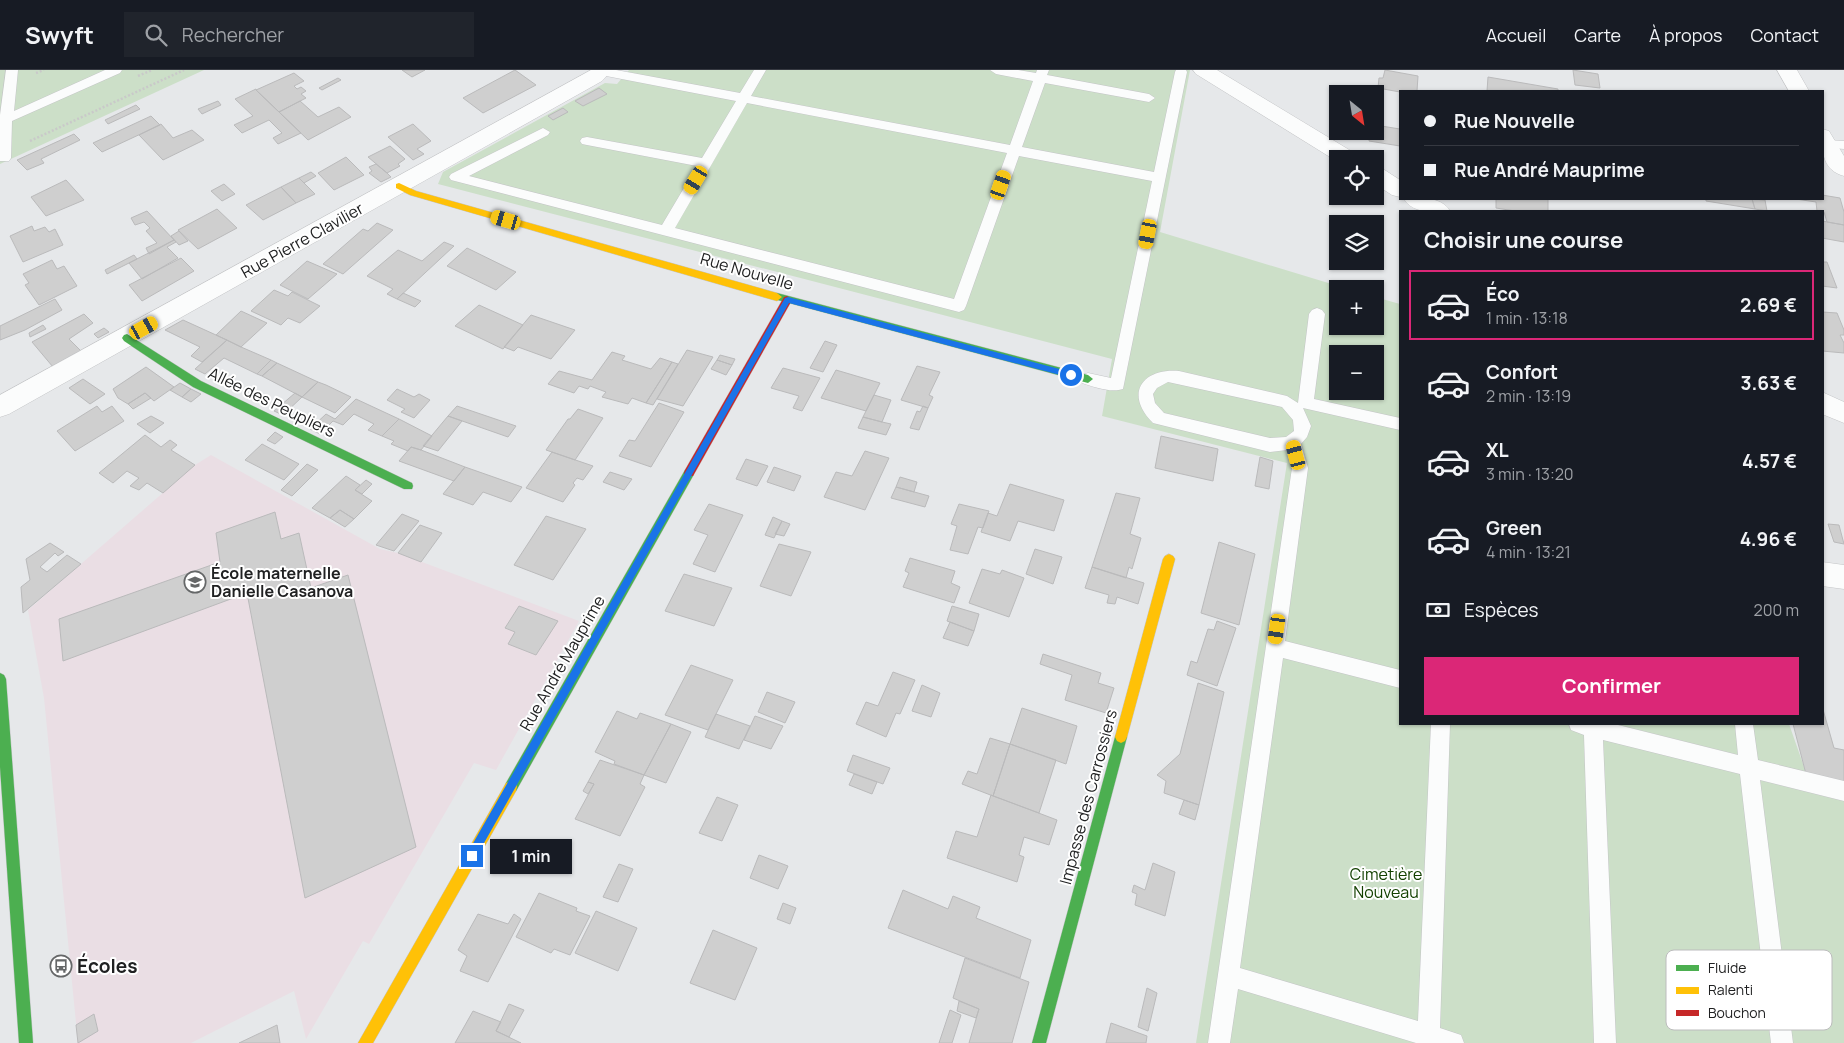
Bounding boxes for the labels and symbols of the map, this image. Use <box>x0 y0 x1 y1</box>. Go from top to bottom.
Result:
north arrow <box>1329 85 1384 140</box>
car <box>681 163 710 197</box>
car <box>989 168 1012 202</box>
street label: Rue Pierre Clavilier <box>237 197 367 283</box>
car <box>489 209 522 231</box>
car <box>1137 218 1158 250</box>
street label: Rue Nouvelle <box>698 247 796 295</box>
car <box>127 314 160 342</box>
street label: Allée des Peupliers <box>205 362 339 442</box>
route start <box>1060 364 1082 386</box>
car <box>1284 439 1307 471</box>
place label: École maternelle Danielle Casanova <box>211 562 353 602</box>
school or university icon: École maternelle Danielle Casanova <box>183 570 207 594</box>
street label: Rue André Mauprime <box>514 591 610 735</box>
car <box>1267 613 1286 645</box>
street label: Impasse des Carrossiers <box>1054 707 1122 887</box>
callout: 1 min <box>490 838 572 874</box>
route end <box>461 845 483 867</box>
park label: Cimetière Nouveau <box>1350 863 1422 903</box>
legend <box>1666 950 1832 1030</box>
place label: Écoles <box>77 953 138 979</box>
bus stop icon: Écoles <box>49 954 73 978</box>
text: Fluide <box>1708 958 1746 977</box>
text: Ralenti <box>1708 980 1753 999</box>
text: Bouchon <box>1708 1003 1766 1022</box>

